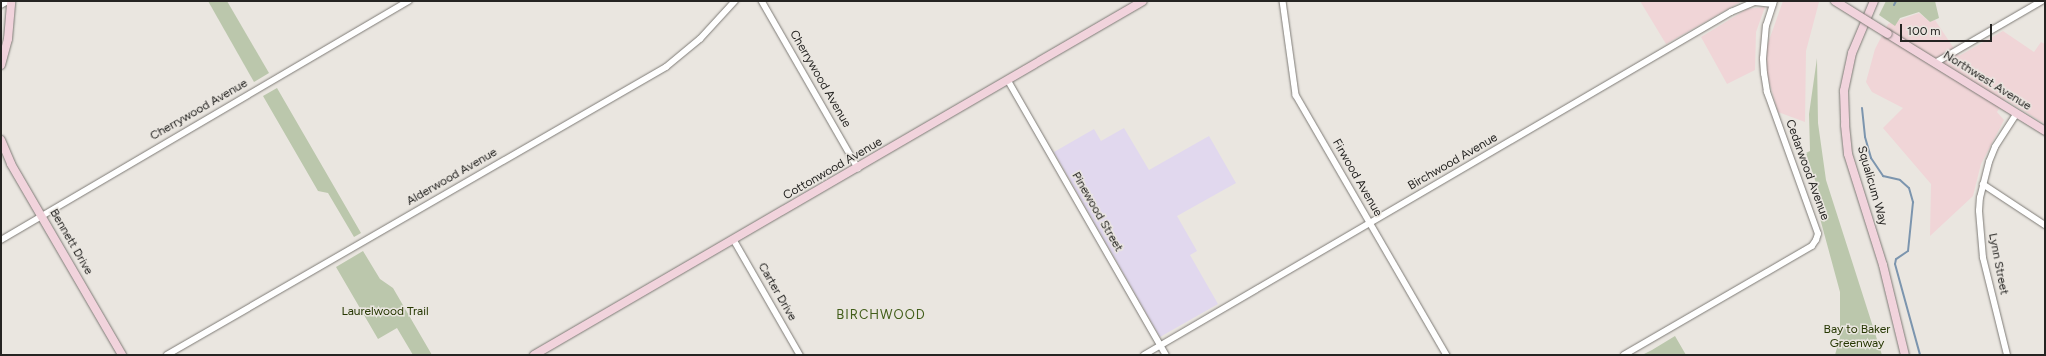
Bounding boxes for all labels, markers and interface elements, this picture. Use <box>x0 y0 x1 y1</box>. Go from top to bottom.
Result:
scale bar <box>1902 16 1994 42</box>
text: 100 m <box>1907 24 1941 38</box>
street label: Cherrywood Avenue <box>786 28 854 130</box>
street label: Northwest Avenue <box>1940 48 2034 114</box>
street label: Cherrywood Avenue <box>148 76 250 144</box>
street label: Cedarwood Avenue <box>1782 118 1832 222</box>
street label: Birchwood Avenue <box>1406 131 1500 193</box>
street label: Cottonwood Avenue <box>781 135 885 203</box>
street label: Firwood Avenue <box>1329 137 1385 219</box>
street label: Squalicum Way <box>1854 144 1890 228</box>
street label: Alderwood Avenue <box>404 145 500 209</box>
street label: Pinewood Street <box>1068 170 1126 254</box>
street label: Bennett Drive <box>46 207 96 277</box>
street label: Lynn Street <box>1985 232 2011 296</box>
street label: Carter Drive <box>755 260 799 324</box>
park label: Laurelwood Trail <box>341 305 429 319</box>
district label: BIRCHWOOD <box>836 307 926 323</box>
park label: Bay to Baker Greenway <box>1824 323 1890 351</box>

